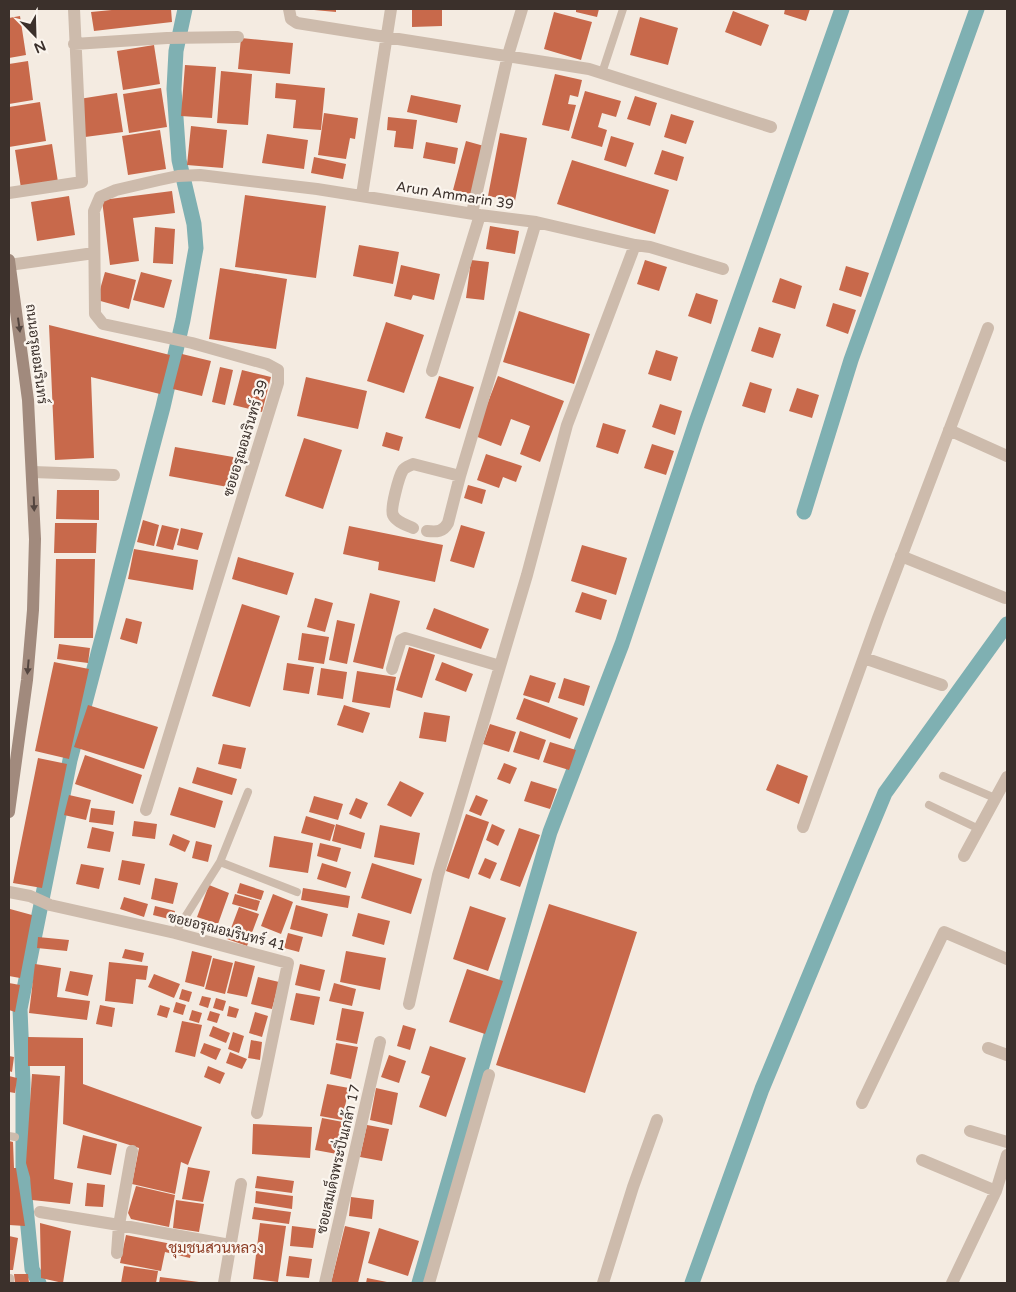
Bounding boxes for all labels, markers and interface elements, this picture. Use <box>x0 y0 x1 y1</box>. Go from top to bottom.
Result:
north arrow <box>10 10 60 60</box>
text: N <box>31 36 48 57</box>
street label: Arun Ammarin 39 <box>395 178 515 213</box>
street label: ถนนอรุณอมรินทร์ <box>21 303 52 406</box>
one-way arrow <box>15 317 23 333</box>
street label: ซอยอรุณอมรินทร์ 39 <box>219 377 272 499</box>
one-way arrow <box>30 497 38 513</box>
one-way arrow <box>24 659 32 675</box>
street label: ซอยอรุณอมรินทร์ 41 <box>166 908 288 955</box>
street label: ซอยสมเด็จพระปิ่นเกล้า 17 <box>310 1082 364 1236</box>
district label: ชุมชนสวนหลวง <box>168 1239 264 1259</box>

